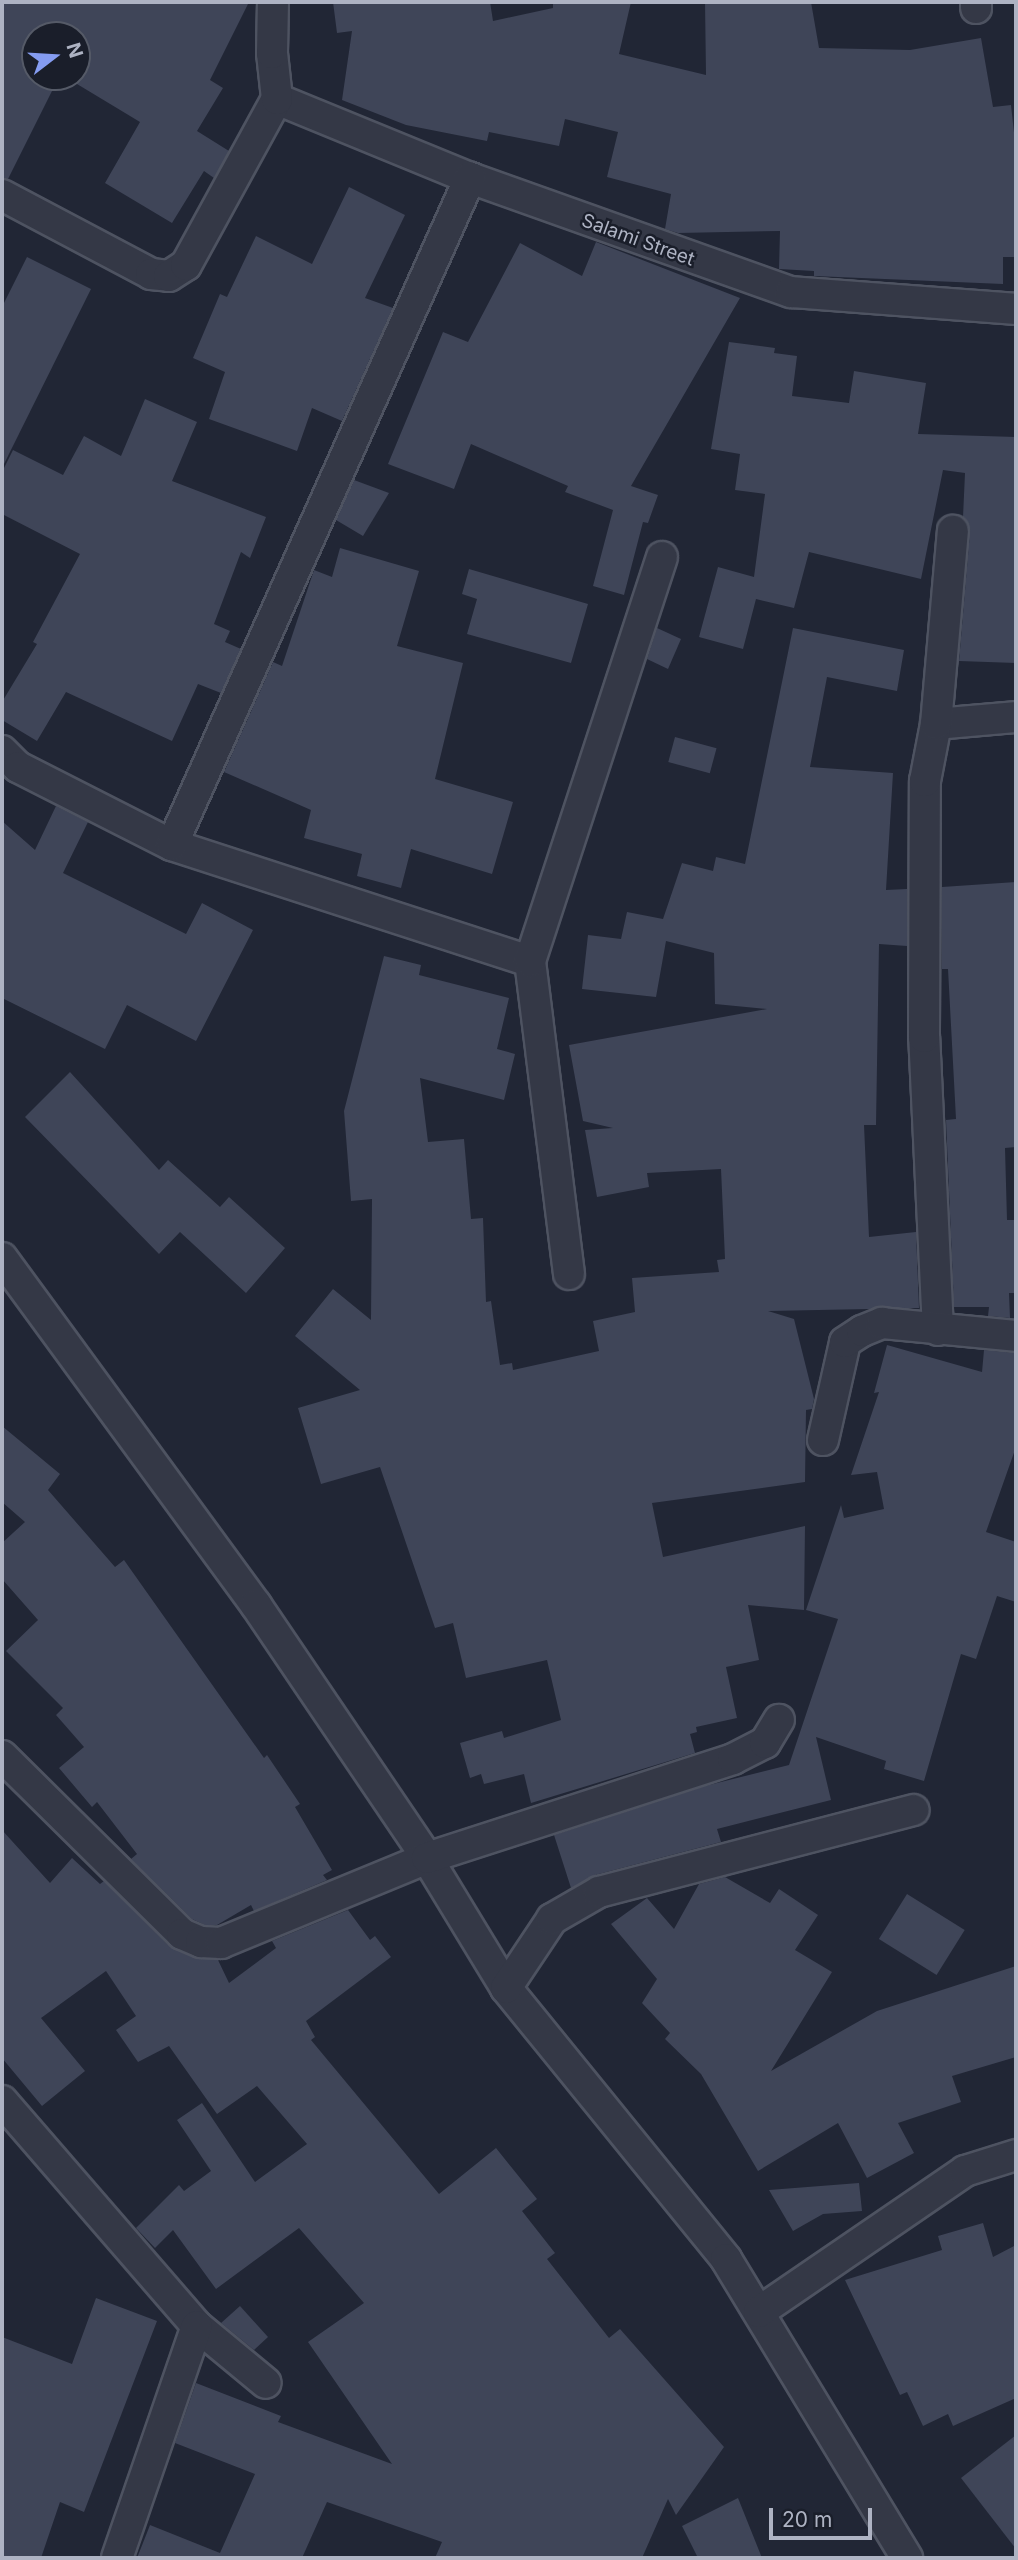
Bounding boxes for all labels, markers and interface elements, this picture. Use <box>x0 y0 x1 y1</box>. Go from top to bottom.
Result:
north arrow <box>21 21 91 91</box>
text: N <box>62 40 88 61</box>
street label: Salami Street <box>579 209 697 271</box>
scale bar <box>773 2494 876 2538</box>
text: 20 m <box>782 2507 832 2532</box>

